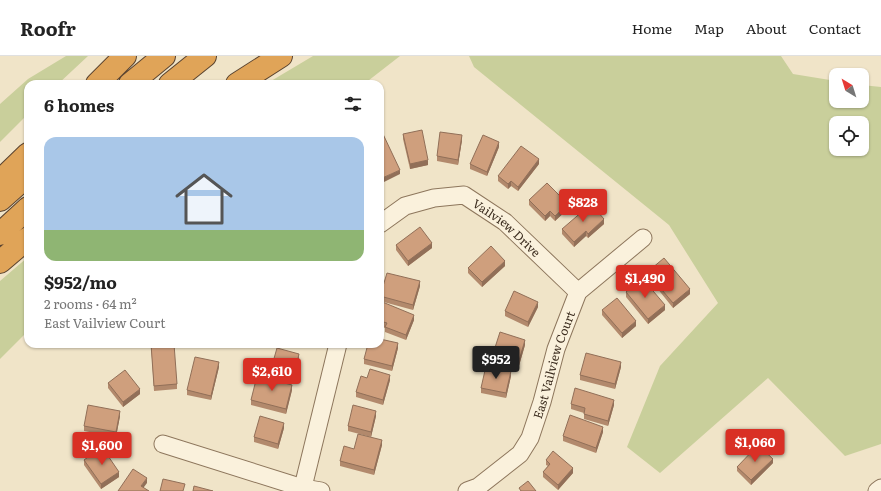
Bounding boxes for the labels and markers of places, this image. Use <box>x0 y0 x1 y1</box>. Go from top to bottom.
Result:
pin: $828 <box>559 189 607 223</box>
pin: $1,490 <box>612 265 678 299</box>
pin: $952 <box>472 346 520 380</box>
pin: $2,610 <box>239 358 305 392</box>
pin: $1,060 <box>722 429 788 463</box>
pin: $1,600 <box>69 432 135 466</box>

